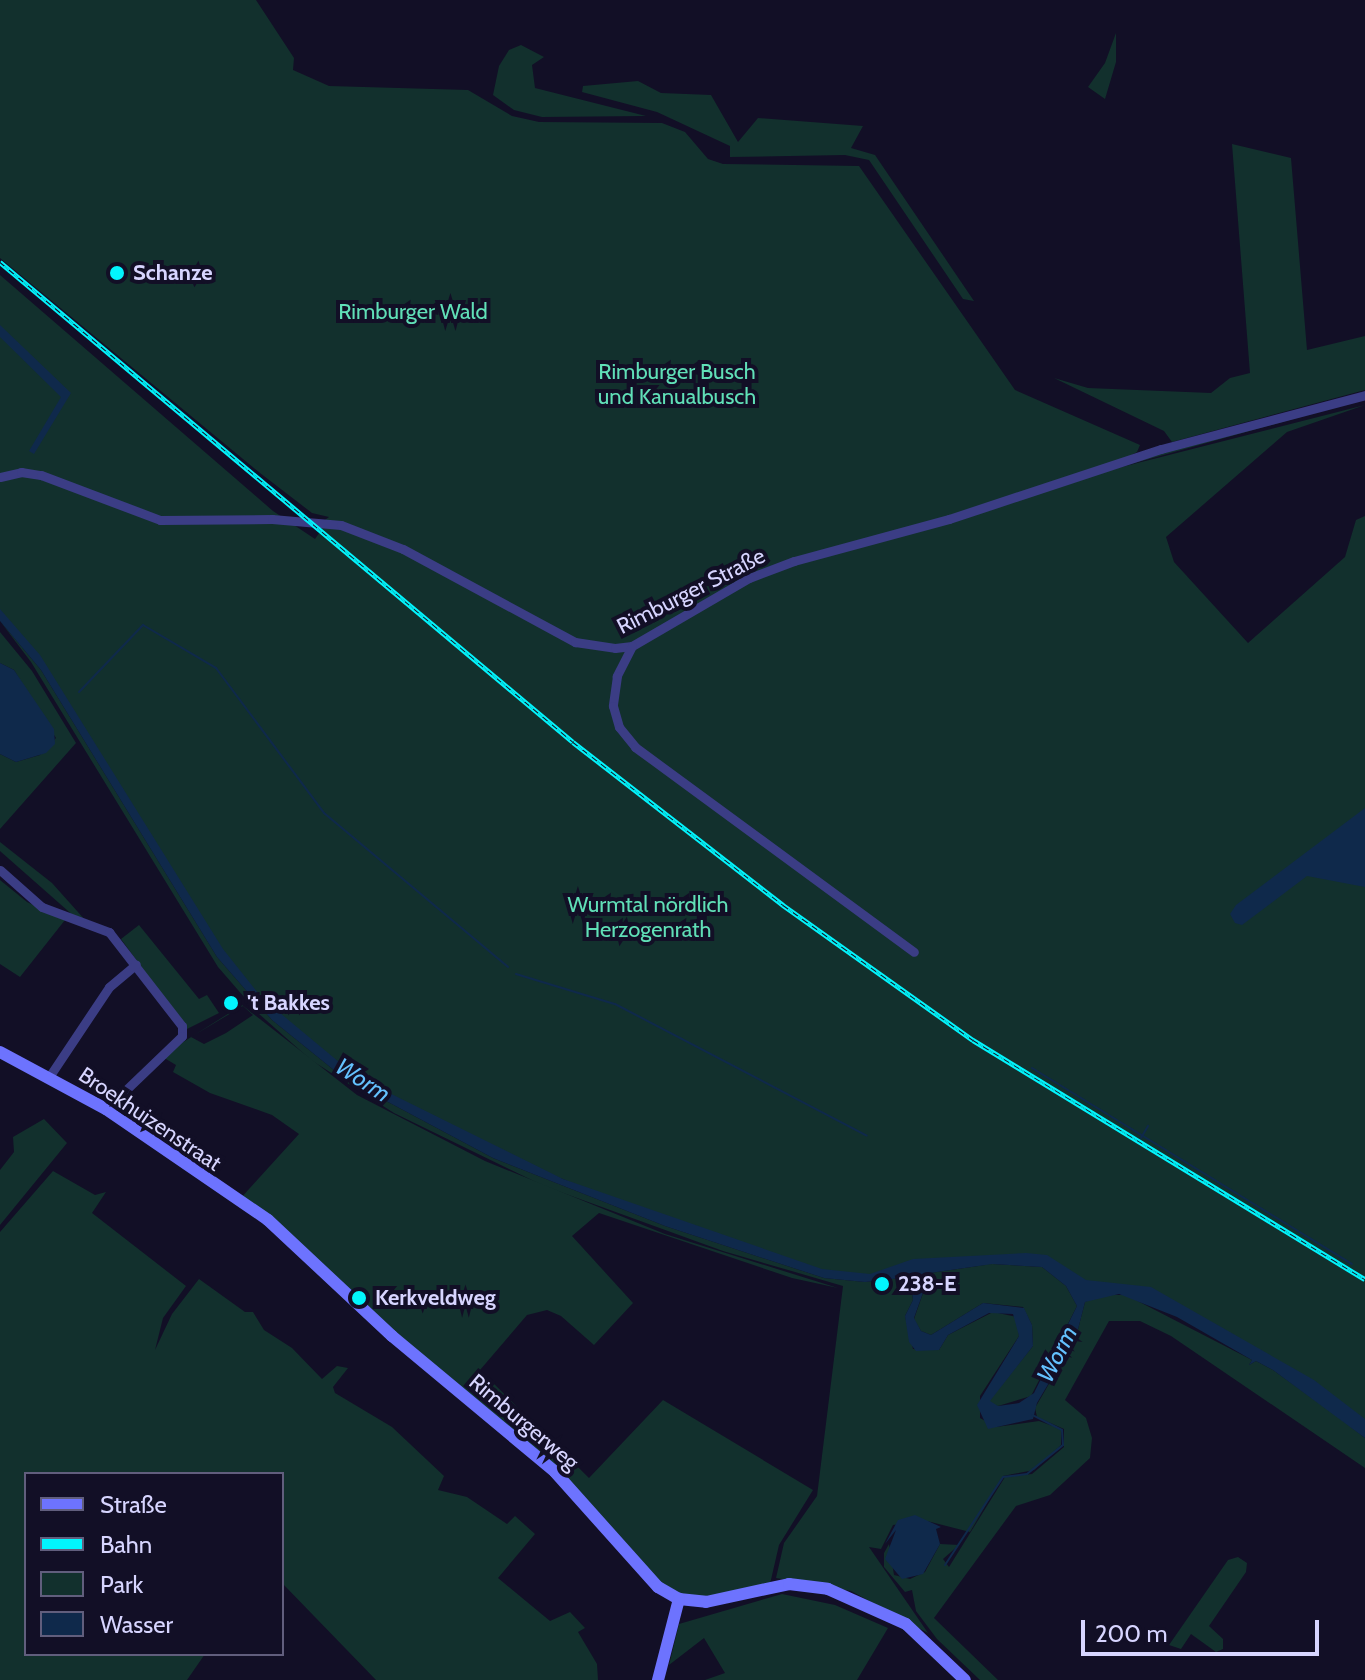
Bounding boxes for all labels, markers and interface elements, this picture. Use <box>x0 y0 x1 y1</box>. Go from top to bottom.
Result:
place label: Schanze <box>133 260 213 286</box>
marker: Schanze <box>108 264 126 282</box>
park label: Rimburger Wald <box>338 299 488 325</box>
park label: Rimburger Busch und Kanualbusch <box>598 358 756 410</box>
street label: Rimburger Straße <box>612 542 770 640</box>
park label: Wurmtal nördlich Herzogenrath <box>568 891 728 942</box>
place label: 't Bakkes <box>247 990 330 1016</box>
marker: 't Bakkes <box>222 994 240 1012</box>
water label: Worm <box>330 1052 396 1108</box>
street label: Broekhuizenstraat <box>74 1062 226 1176</box>
place label: 238-E <box>898 1271 956 1297</box>
marker: 238-E <box>873 1275 891 1293</box>
place label: Kerkveldweg <box>375 1285 496 1311</box>
marker: Kerkveldweg <box>350 1289 368 1307</box>
water label: Worm <box>1031 1321 1083 1387</box>
street label: Rimburgerweg <box>464 1369 584 1475</box>
legend <box>24 1472 284 1656</box>
text: Straße <box>100 1490 167 1519</box>
text: Bahn <box>100 1530 152 1559</box>
text: Park <box>100 1570 143 1599</box>
scale bar <box>1085 1604 1323 1654</box>
text: Wasser <box>100 1610 173 1639</box>
text: 200 m <box>1095 1619 1168 1648</box>

